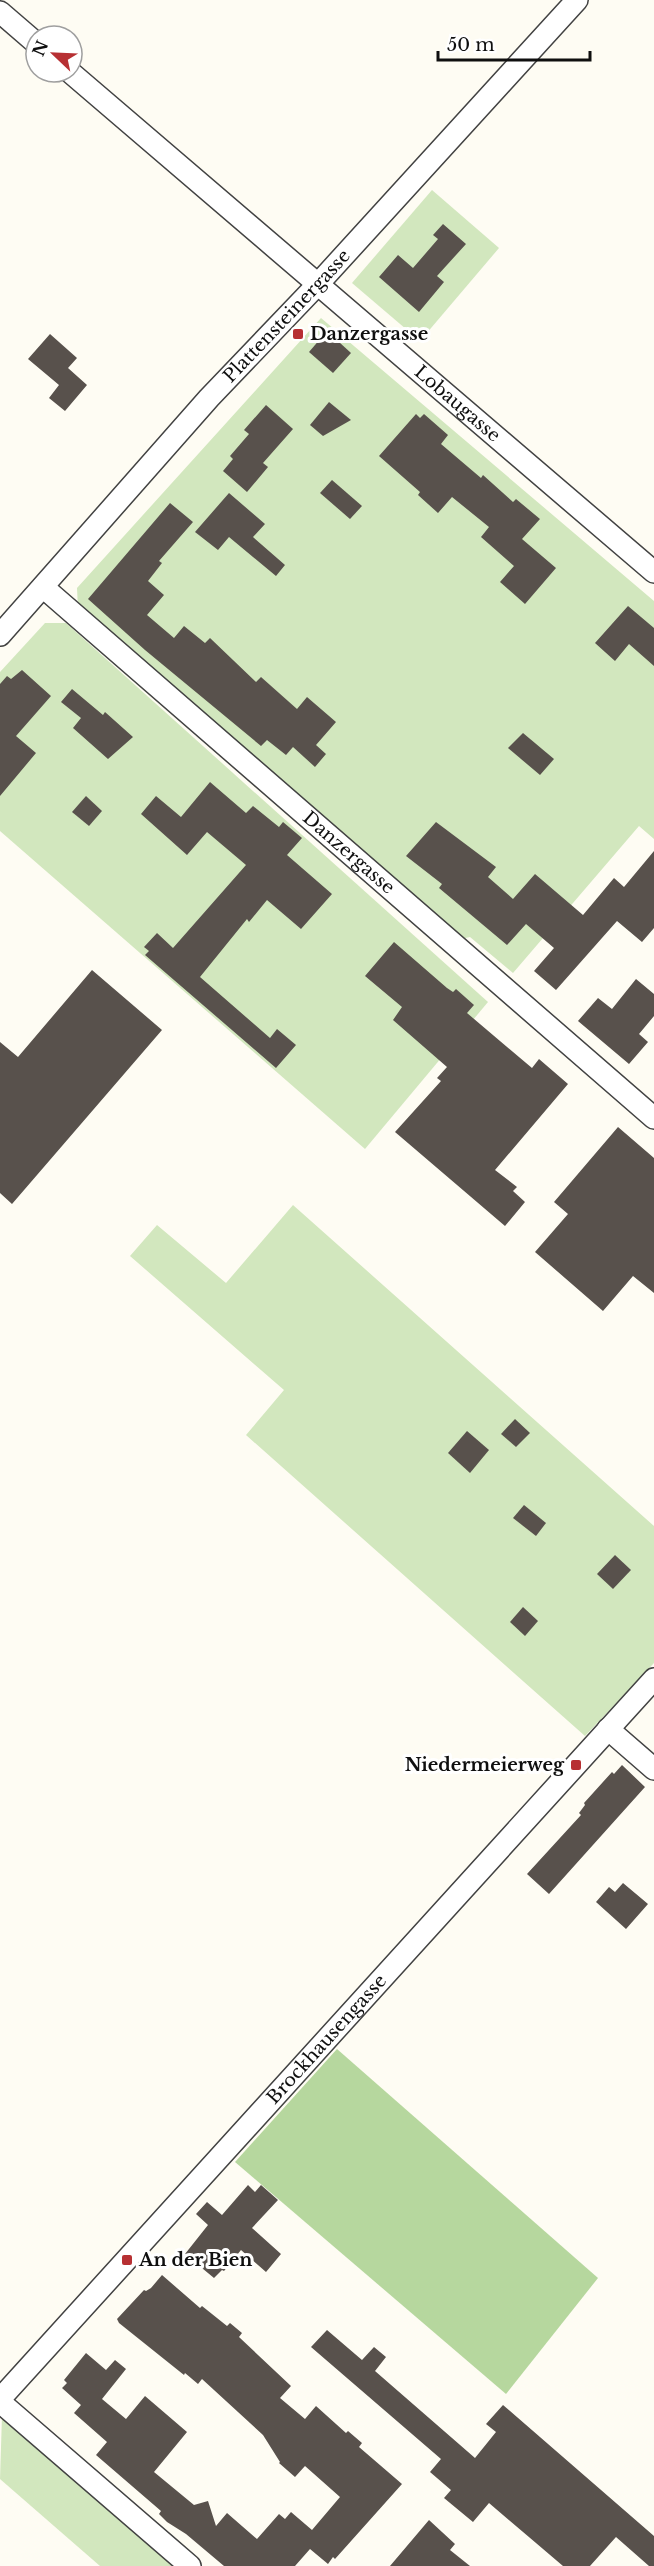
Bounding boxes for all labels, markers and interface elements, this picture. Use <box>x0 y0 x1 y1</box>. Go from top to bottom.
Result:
north arrow <box>24 24 84 84</box>
scale bar <box>438 24 590 62</box>
text: 50 m <box>447 34 495 56</box>
text: N <box>28 37 52 59</box>
street label: Plattensteinergasse <box>219 245 355 387</box>
place label: Danzergasse <box>310 323 428 345</box>
marker: Danzergasse <box>291 327 305 341</box>
street label: Lobaugasse <box>410 361 505 447</box>
street label: Danzergasse <box>298 807 399 899</box>
place label: Niedermeierweg <box>405 1754 565 1776</box>
marker: Niedermeierweg <box>569 1758 583 1772</box>
street label: Brockhausengasse <box>262 1970 391 2109</box>
place label: An der Bien <box>138 2249 252 2271</box>
marker: An der Bien <box>120 2253 134 2267</box>

